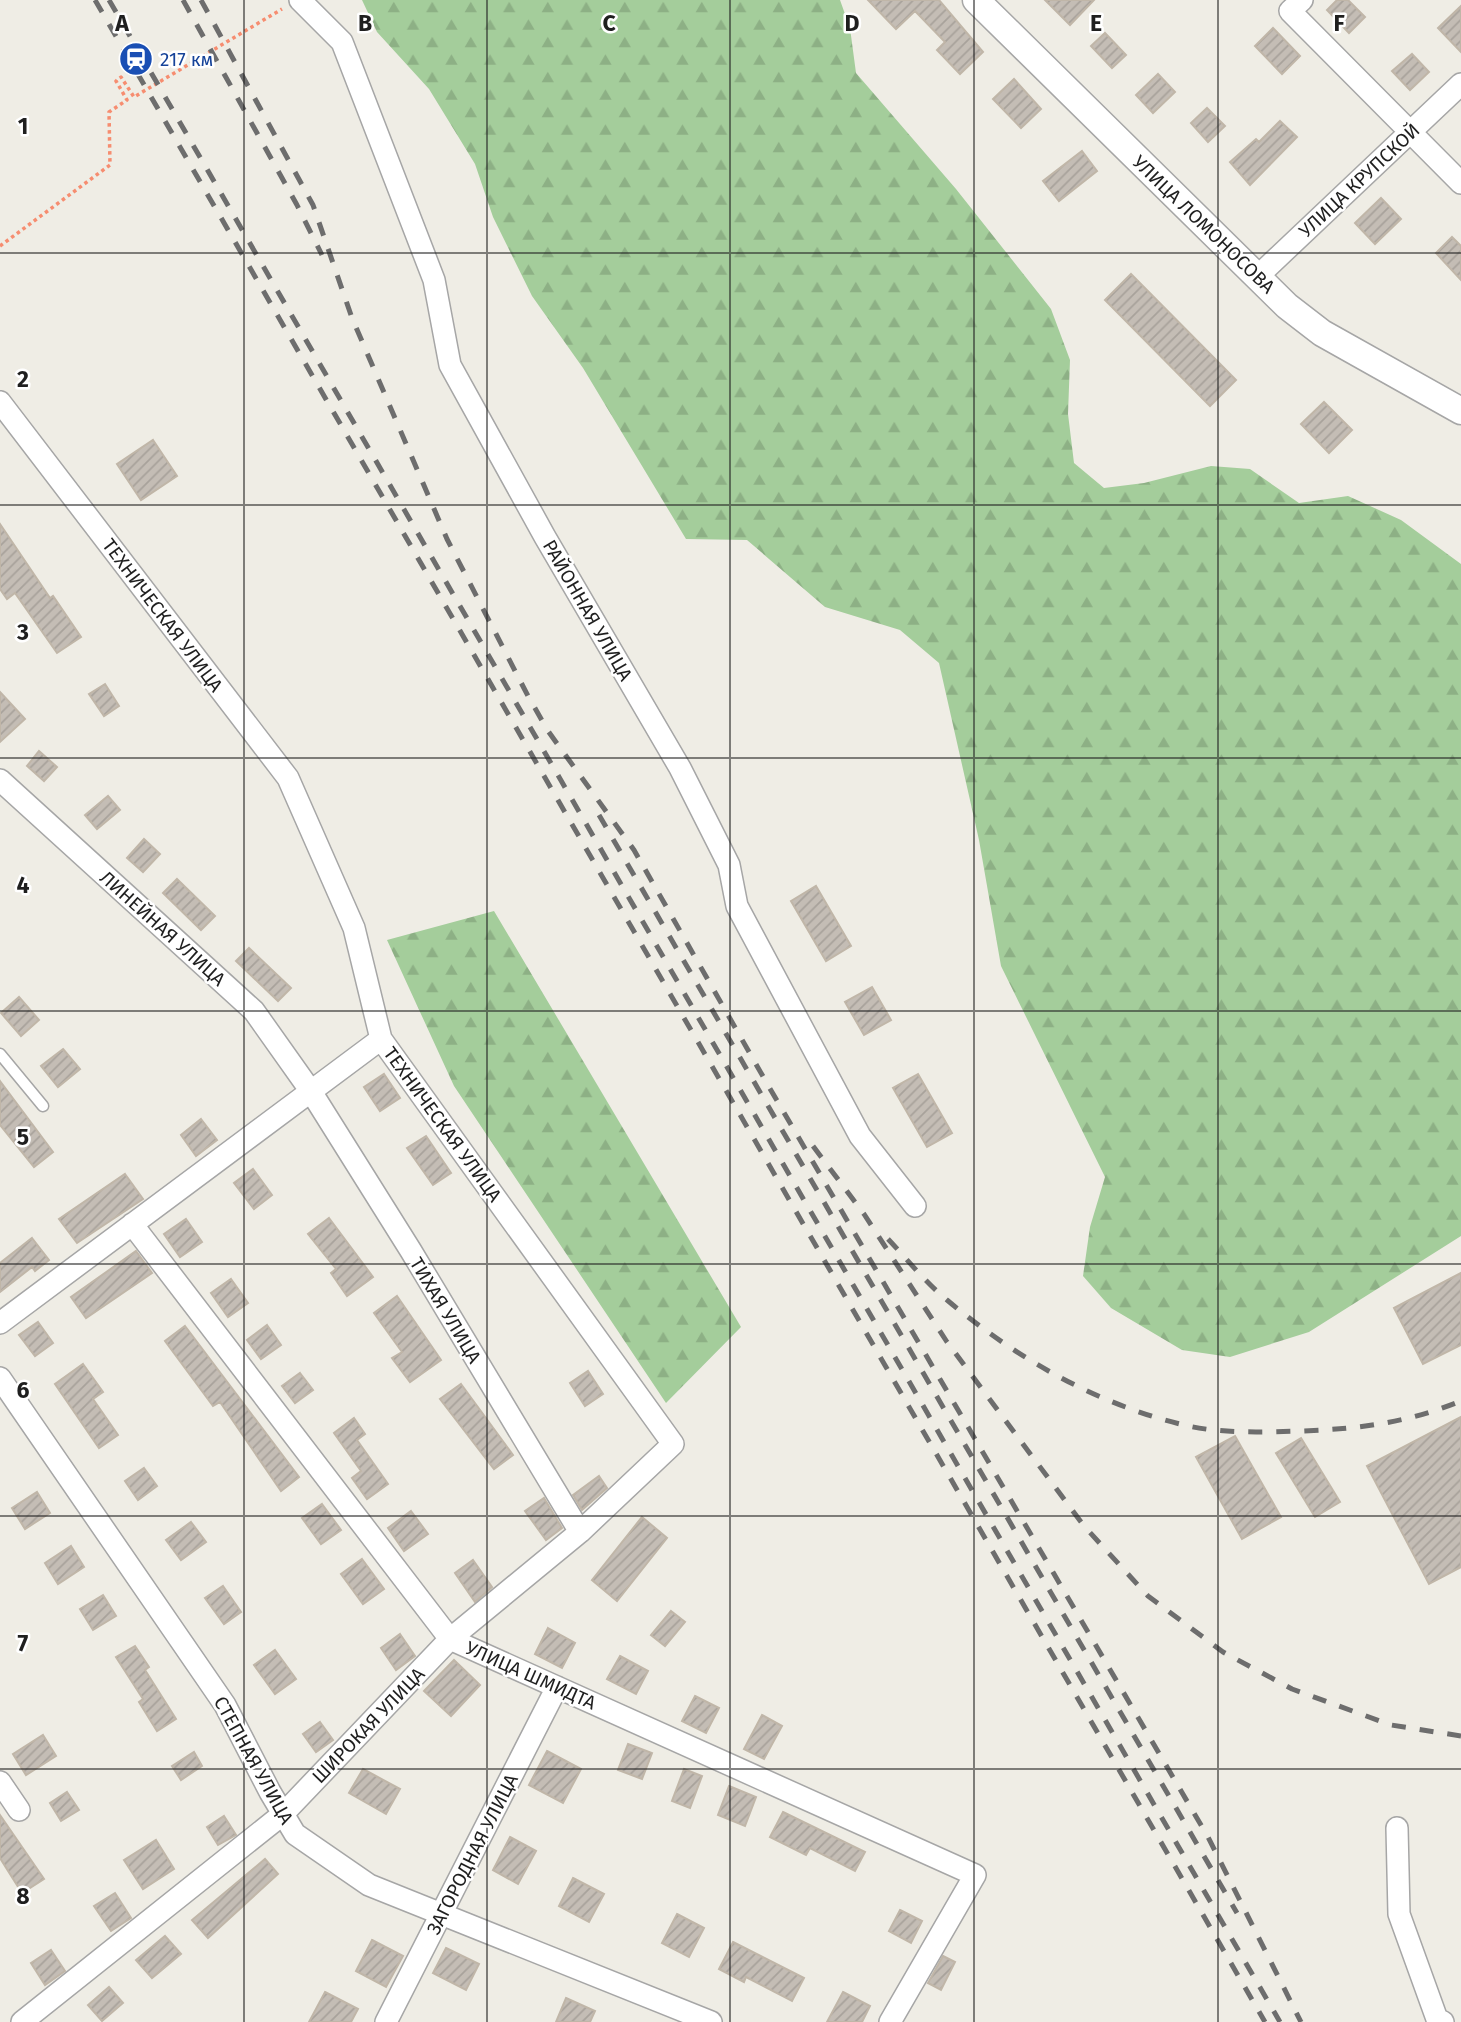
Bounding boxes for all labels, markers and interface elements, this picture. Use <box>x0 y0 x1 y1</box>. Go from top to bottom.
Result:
text: A <box>114 9 129 37</box>
text: B <box>358 9 372 37</box>
text: C <box>602 9 616 37</box>
text: D <box>845 9 860 37</box>
text: E <box>1090 9 1102 37</box>
text: F <box>1333 9 1345 37</box>
station icon: 217 км <box>117 40 155 78</box>
place label: 217 км <box>160 48 213 71</box>
text: 1 <box>18 112 28 140</box>
street label: УЛИЦА КРУПСКОЙ <box>1294 119 1424 242</box>
street label: УЛИЦА ЛОМОНОСОВА <box>1128 150 1280 298</box>
text: 2 <box>17 365 29 393</box>
street label: ТЕХНИЧЕСКАЯ УЛИЦА <box>97 534 228 697</box>
street label: РАЙОННАЯ УЛИЦА <box>538 536 637 685</box>
text: 3 <box>16 618 29 646</box>
street label: ЛИНЕЙНАЯ УЛИЦА <box>95 866 230 991</box>
text: 4 <box>17 871 30 899</box>
street label: ТЕХНИЧЕСКАЯ УЛИЦА <box>379 1042 507 1206</box>
text: 5 <box>17 1123 29 1151</box>
street label: ТИХАЯ УЛИЦА <box>405 1253 486 1367</box>
text: 6 <box>17 1376 30 1404</box>
text: 7 <box>18 1629 29 1657</box>
street label: УЛИЦА ШМИДТА <box>462 1636 600 1715</box>
street label: ШИРОКАЯ УЛИЦА <box>307 1663 430 1788</box>
street label: СТЕПНАЯ УЛИЦА <box>209 1692 298 1828</box>
street label: ЗАГОРОДНАЯ УЛИЦА <box>422 1770 523 1938</box>
text: 8 <box>16 1882 30 1910</box>

